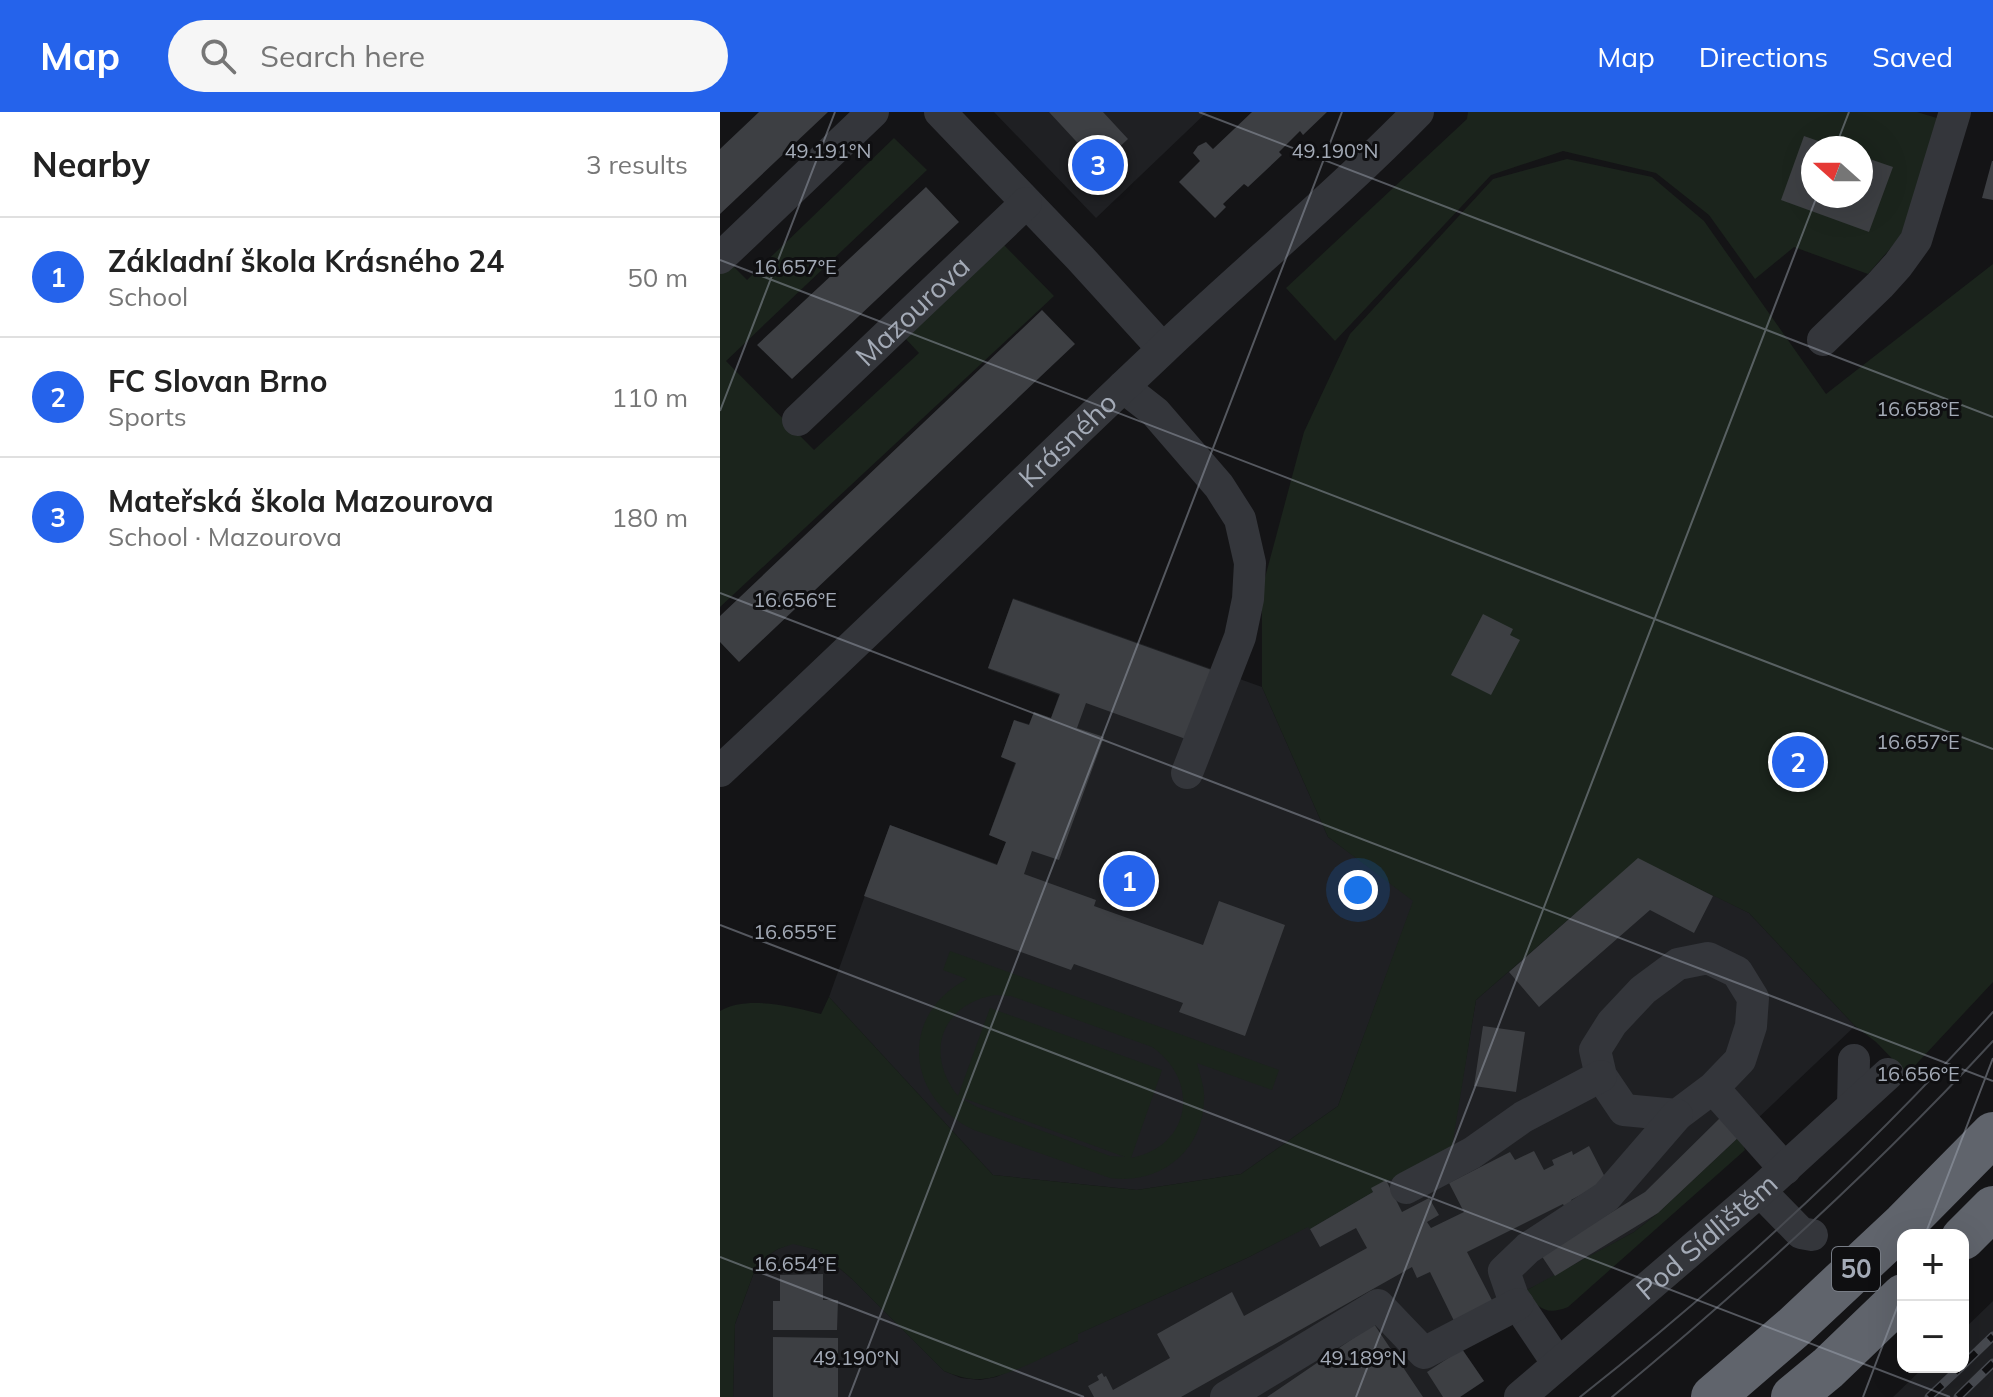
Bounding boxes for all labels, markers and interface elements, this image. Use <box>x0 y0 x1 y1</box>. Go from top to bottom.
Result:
search box <box>168 20 728 92</box>
text: Map <box>40 32 120 80</box>
icon: search <box>196 34 240 78</box>
text: Search here <box>260 37 425 75</box>
text: Map <box>1597 39 1655 74</box>
text: Directions <box>1699 39 1828 74</box>
text: Saved <box>1872 39 1953 74</box>
pin: 3 <box>1072 135 1124 195</box>
north arrow <box>1801 136 1873 208</box>
text: 49.191°N <box>785 138 871 163</box>
text: 49.190°N <box>1292 138 1378 163</box>
text: Nearby <box>32 143 150 186</box>
text: 3 results <box>586 148 688 181</box>
text: Základní škola Krásného 24 <box>108 242 504 280</box>
street label: Mazourova <box>848 248 976 373</box>
text: 16.657°E <box>753 254 837 279</box>
text: 1 <box>50 261 66 294</box>
text: 50 m <box>627 261 688 294</box>
text: School <box>108 280 188 313</box>
text: FC Slovan Brno <box>108 362 327 400</box>
text: 2 <box>50 381 66 414</box>
text: 110 m <box>612 381 688 414</box>
street label: Krásného <box>1011 385 1124 495</box>
text: 16.658°E <box>1876 396 1960 421</box>
text: Sports <box>108 400 187 433</box>
text: Mateřská škola Mazourova <box>108 482 494 520</box>
text: 3 <box>50 501 66 534</box>
text: 180 m <box>612 501 688 534</box>
text: School · Mazourova <box>108 520 342 553</box>
text: 16.656°E <box>753 587 837 612</box>
text: 16.657°E <box>1876 729 1960 754</box>
pin: 2 <box>1772 732 1824 792</box>
pin: 1 <box>1103 851 1155 911</box>
your location <box>1338 870 1378 910</box>
text: 16.655°E <box>753 919 837 944</box>
text: 16.656°E <box>1876 1061 1960 1086</box>
street label: Pod Sídlištěm <box>1628 1166 1784 1307</box>
map controls <box>1897 1229 1969 1373</box>
button: + <box>1897 1229 1969 1301</box>
road number: 50 <box>1832 1247 1880 1291</box>
text: 16.654°E <box>753 1251 837 1276</box>
button: − <box>1897 1301 1969 1373</box>
text: 49.190°N <box>813 1345 899 1370</box>
text: 49.189°N <box>1320 1345 1406 1370</box>

